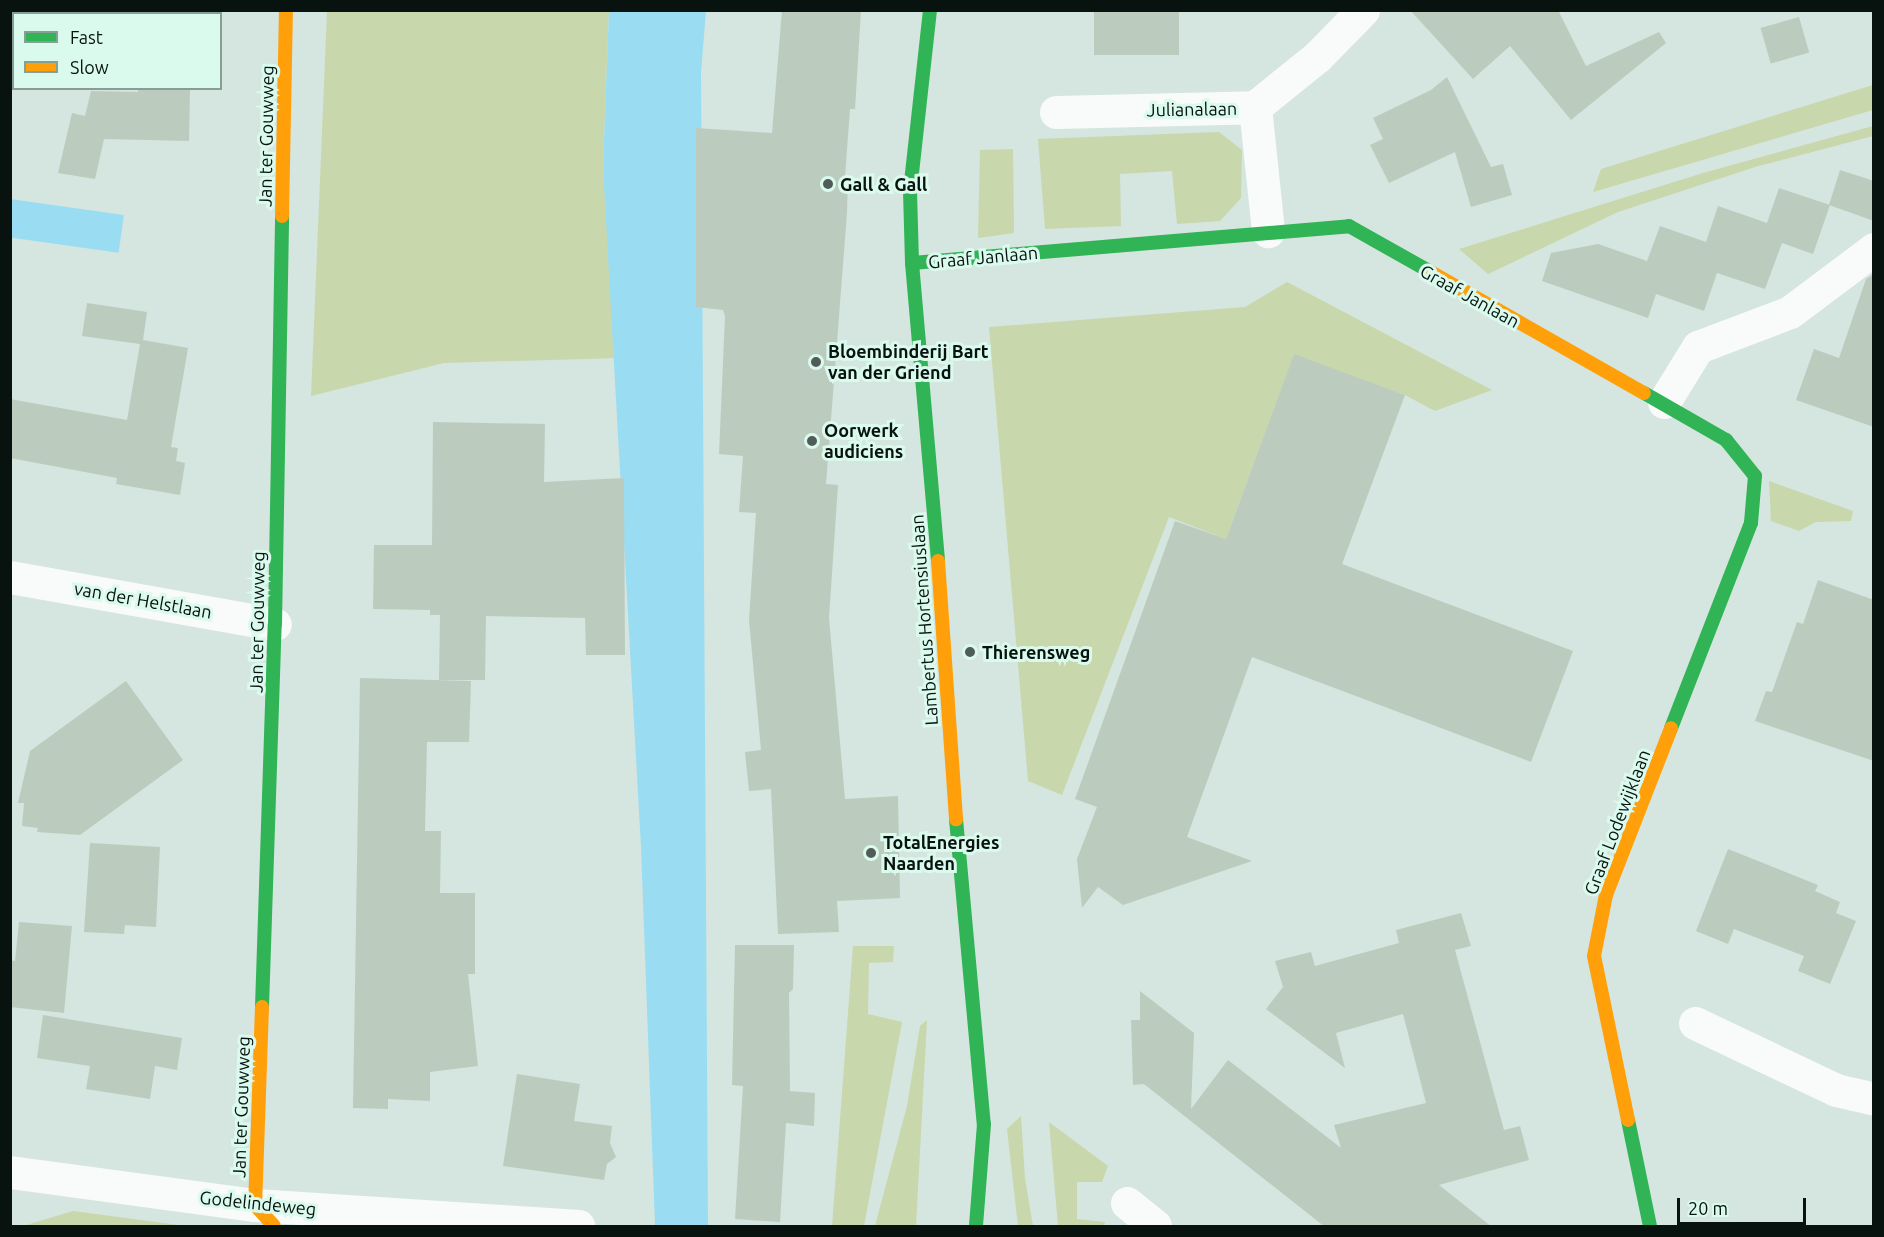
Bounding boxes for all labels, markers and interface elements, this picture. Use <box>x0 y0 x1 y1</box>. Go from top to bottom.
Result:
legend <box>12 12 222 90</box>
text: Fast <box>70 27 103 47</box>
text: Slow <box>70 57 109 77</box>
street label: Jan ter Gouwweg <box>254 65 278 207</box>
street label: Julianalaan <box>1147 97 1237 121</box>
place label: Gall & Gall <box>840 173 927 195</box>
marker: Gall & Gall <box>821 177 835 191</box>
street label: Graaf Janlaan <box>927 241 1039 273</box>
street label: Graaf Janlaan <box>1417 260 1523 332</box>
place label: Bloembinderij Bart van der Griend <box>828 341 989 384</box>
marker: Bloembinderij Bart van der Griend <box>809 355 823 369</box>
place label: Oorwerk audiciens <box>824 420 903 462</box>
marker: Oorwerk audiciens <box>805 434 819 448</box>
street label: Lambertus Hortensiuslaan <box>906 514 942 726</box>
street label: Jan ter Gouwweg <box>245 551 269 693</box>
street label: van der Helstlaan <box>72 577 214 623</box>
place label: Thierensweg <box>982 641 1090 663</box>
marker: Thierensweg <box>963 645 977 659</box>
street label: Graaf Lodewijklaan <box>1579 746 1655 898</box>
place label: TotalEnergies Naarden <box>883 832 999 874</box>
marker: TotalEnergies Naarden <box>864 846 878 860</box>
street label: Jan ter Gouwweg <box>228 1036 254 1178</box>
street label: Godelindeweg <box>199 1186 317 1220</box>
scale bar <box>1680 1186 1809 1224</box>
text: 20 m <box>1688 1198 1728 1218</box>

